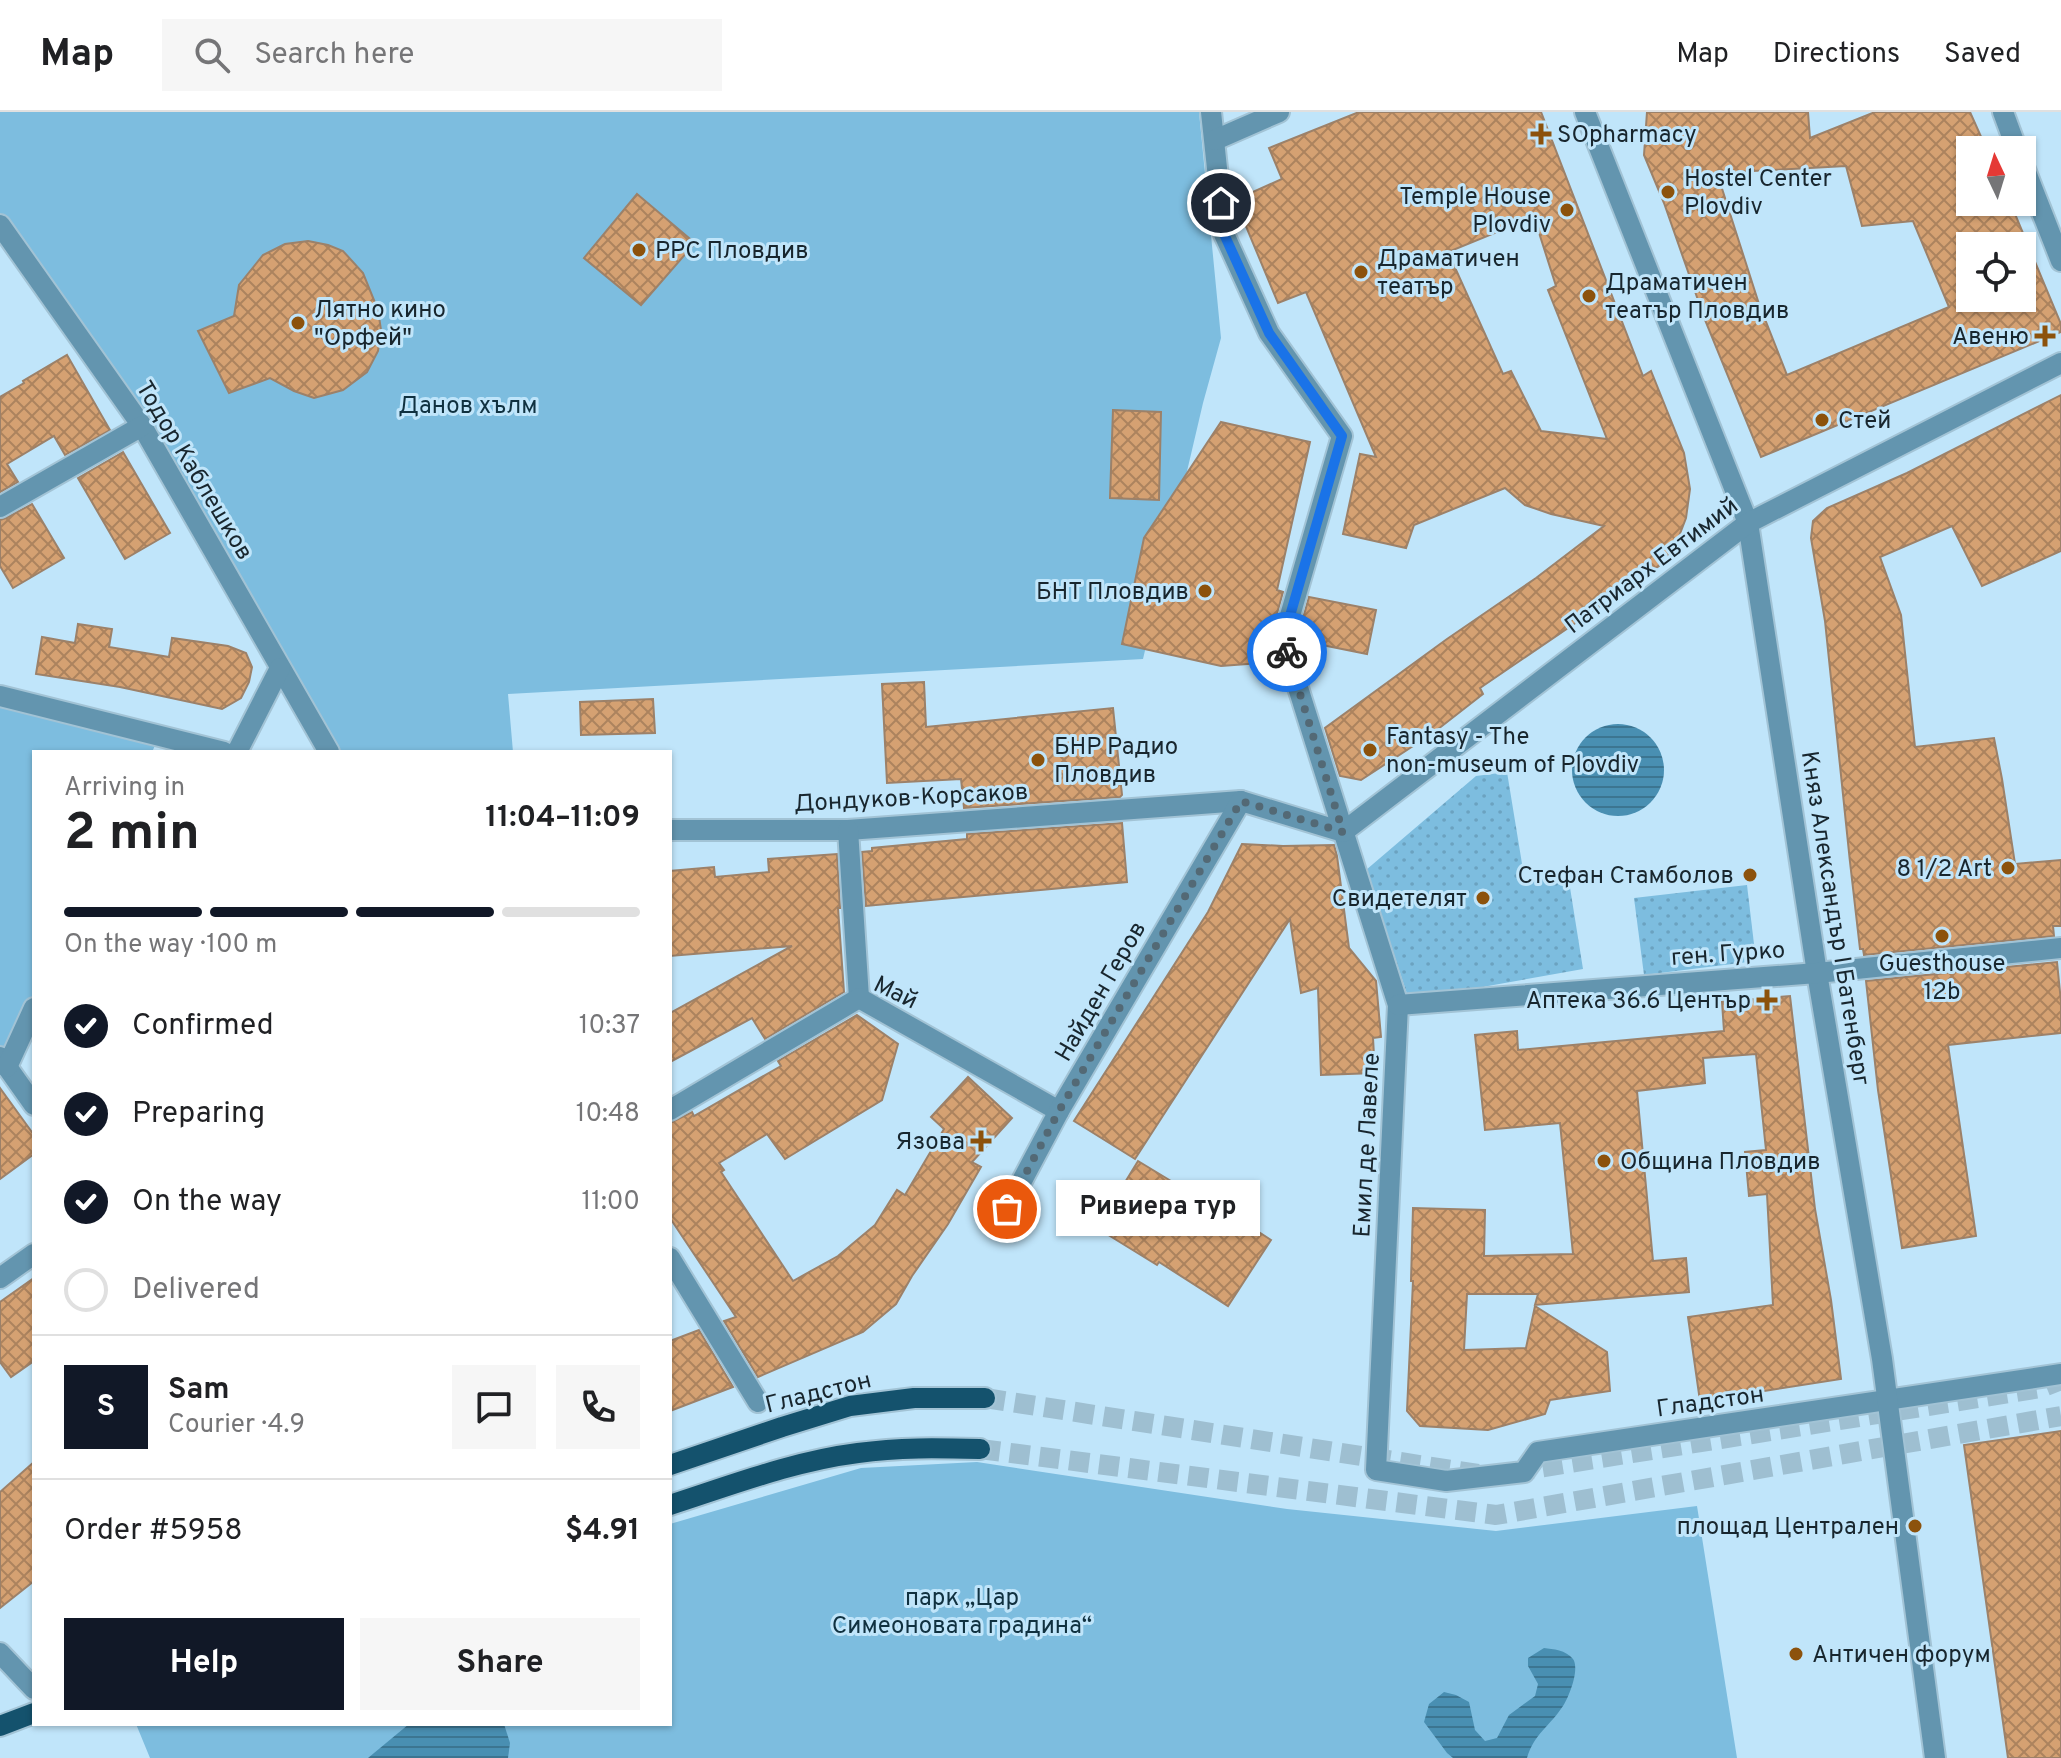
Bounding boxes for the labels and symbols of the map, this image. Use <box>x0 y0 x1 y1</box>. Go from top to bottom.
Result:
place label: SOpharmacy <box>1557 121 1697 151</box>
marker: SOpharmacy <box>1532 125 1550 143</box>
north arrow <box>1956 136 2036 216</box>
place label: Hostel Center Plovdiv <box>1684 165 1832 223</box>
pin <box>1187 169 1255 237</box>
place label: Temple House Plovdiv <box>1399 183 1551 241</box>
marker: Hostel Center Plovdiv <box>1659 183 1677 201</box>
marker: Temple House Plovdiv <box>1558 201 1576 219</box>
place label: РРС Пловдив <box>655 237 809 267</box>
marker: РРС Пловдив <box>630 241 648 259</box>
place label: Драматичен театър <box>1377 245 1520 303</box>
marker: Драматичен театър <box>1352 263 1370 281</box>
place label: Драматичен театър Пловдив <box>1605 269 1789 327</box>
marker: Драматичен театър Пловдив <box>1580 287 1598 305</box>
place label: Лятно кино "Орфей" <box>314 296 446 354</box>
marker: Лятно кино "Орфей" <box>289 314 307 332</box>
place label: Авеню <box>1952 323 2029 353</box>
marker: Авеню <box>2036 327 2054 345</box>
street label: Тодор Каблешков <box>128 376 259 566</box>
park label: Данов хълм <box>398 392 538 422</box>
place label: Стей <box>1838 407 1891 437</box>
marker: Стей <box>1813 411 1831 429</box>
street label: Патриарх Евтимий <box>1560 492 1745 642</box>
place label: БНТ Пловдив <box>1036 578 1189 608</box>
marker: БНТ Пловдив <box>1196 582 1214 600</box>
courier <box>1247 612 1327 692</box>
place label: Fantasy - The non-museum of Plovdiv <box>1386 723 1639 781</box>
place label: БНР Радио Пловдив <box>1054 733 1178 791</box>
marker: Fantasy - The non-museum of Plovdiv <box>1361 741 1379 759</box>
street label: Княз Александър I Батенберг <box>1793 749 1875 1088</box>
marker: БНР Радио Пловдив <box>1029 751 1047 769</box>
street label: Дондуков-Корсаков <box>793 778 1029 820</box>
place label: 8 1/2 Art <box>1897 855 1992 885</box>
marker: 8 1/2 Art <box>1999 859 2017 877</box>
place label: Стефан Стамболов <box>1518 862 1734 892</box>
marker: Стефан Стамболов <box>1741 866 1759 884</box>
place label: Свидетелят <box>1332 885 1467 915</box>
marker: Свидетелят <box>1474 889 1492 907</box>
street label: Найден Геров <box>1049 916 1154 1068</box>
marker: Guesthouse 12b <box>1933 927 1951 945</box>
street label: ген. Гурко <box>1670 936 1786 974</box>
place label: Guesthouse 12b <box>1879 950 2005 1008</box>
street label: Май <box>868 970 922 1017</box>
place label: Аптека 36.6 Център <box>1526 987 1751 1017</box>
marker: Аптека 36.6 Център <box>1758 991 1776 1009</box>
street label: Емил де Лавеле <box>1348 1052 1388 1238</box>
place label: Язова <box>895 1128 965 1158</box>
marker: Язова <box>972 1132 990 1150</box>
place label: Община Пловдив <box>1620 1148 1821 1178</box>
marker: Община Пловдив <box>1595 1152 1613 1170</box>
pin <box>973 1175 1041 1243</box>
callout: Ривиера тур <box>1055 1181 1259 1237</box>
street label: Гладстон <box>762 1366 875 1422</box>
street label: Гладстон <box>1655 1381 1766 1425</box>
place label: площад Централен <box>1677 1513 1899 1543</box>
marker: площад Централен <box>1906 1517 1924 1535</box>
park label: парк „Цар Симеоновата градина“ <box>832 1584 1092 1642</box>
place label: Античен форум <box>1812 1641 1991 1671</box>
marker: Античен форум <box>1787 1645 1805 1663</box>

